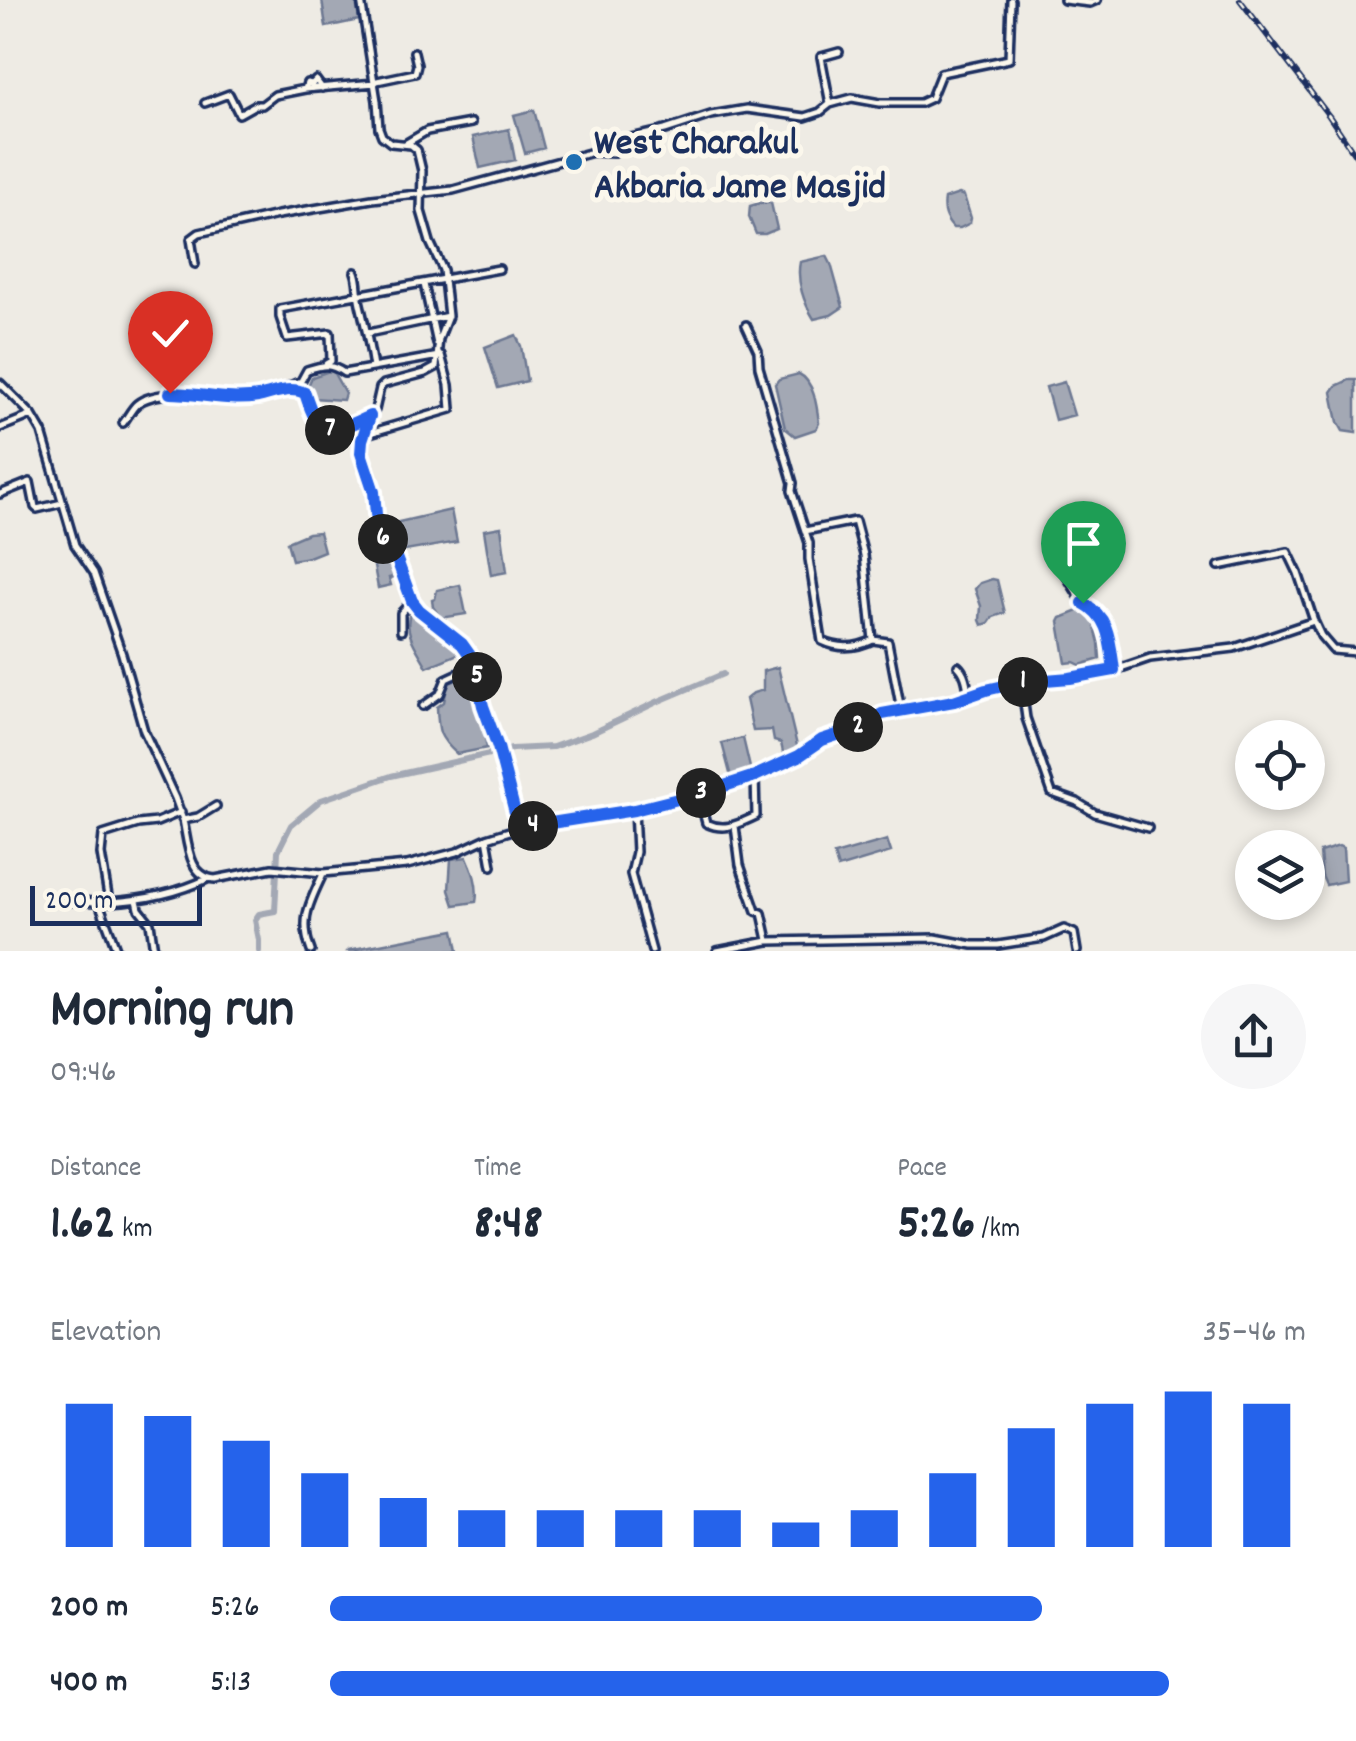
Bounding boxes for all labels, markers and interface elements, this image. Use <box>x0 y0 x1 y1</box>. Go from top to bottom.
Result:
place label: West Charakul Akbaria Jame Masjid <box>594 118 886 217</box>
marker: West Charakul Akbaria Jame Masjid <box>563 151 585 173</box>
pin <box>128 291 213 394</box>
icon: check <box>143 306 198 361</box>
pin: 7 <box>305 405 355 455</box>
text: 7 <box>325 410 335 450</box>
pin <box>1041 501 1126 604</box>
pin: 6 <box>358 514 408 564</box>
icon: arrive <box>1056 516 1111 571</box>
text: 6 <box>376 519 390 559</box>
pin: 5 <box>452 652 502 702</box>
text: 5 <box>471 657 483 697</box>
pin: 1 <box>998 657 1048 707</box>
text: 1 <box>1020 662 1026 702</box>
pin: 2 <box>833 702 883 752</box>
text: 2 <box>852 707 864 747</box>
map controls <box>1235 720 1325 920</box>
button: locate <box>1235 720 1325 810</box>
pin: 3 <box>676 768 726 818</box>
text: 3 <box>695 773 707 813</box>
pin: 4 <box>508 801 558 851</box>
text: 4 <box>527 806 539 846</box>
button: layers <box>1235 830 1325 920</box>
scale bar <box>30 881 202 926</box>
text: 200 m <box>45 883 113 923</box>
text: Morning run <box>50 974 294 1053</box>
button: share <box>1201 984 1306 1089</box>
text: 09:46 <box>50 1051 116 1097</box>
text: Distance <box>50 1150 141 1190</box>
text: Time <box>474 1150 522 1190</box>
text: Pace <box>897 1150 947 1190</box>
text: 1.62 <box>50 1190 116 1262</box>
text: 8:48 <box>474 1190 543 1262</box>
text: 5:26 <box>897 1190 975 1262</box>
text: km <box>116 1211 153 1251</box>
text: /km <box>975 1211 1020 1251</box>
text: Elevation <box>50 1311 161 1357</box>
text: 35–46 m <box>1203 1311 1306 1357</box>
text: 200 m <box>50 1586 128 1632</box>
text: 5:26 <box>210 1586 260 1632</box>
text: 400 m <box>50 1661 127 1707</box>
text: 5:13 <box>210 1661 251 1707</box>

